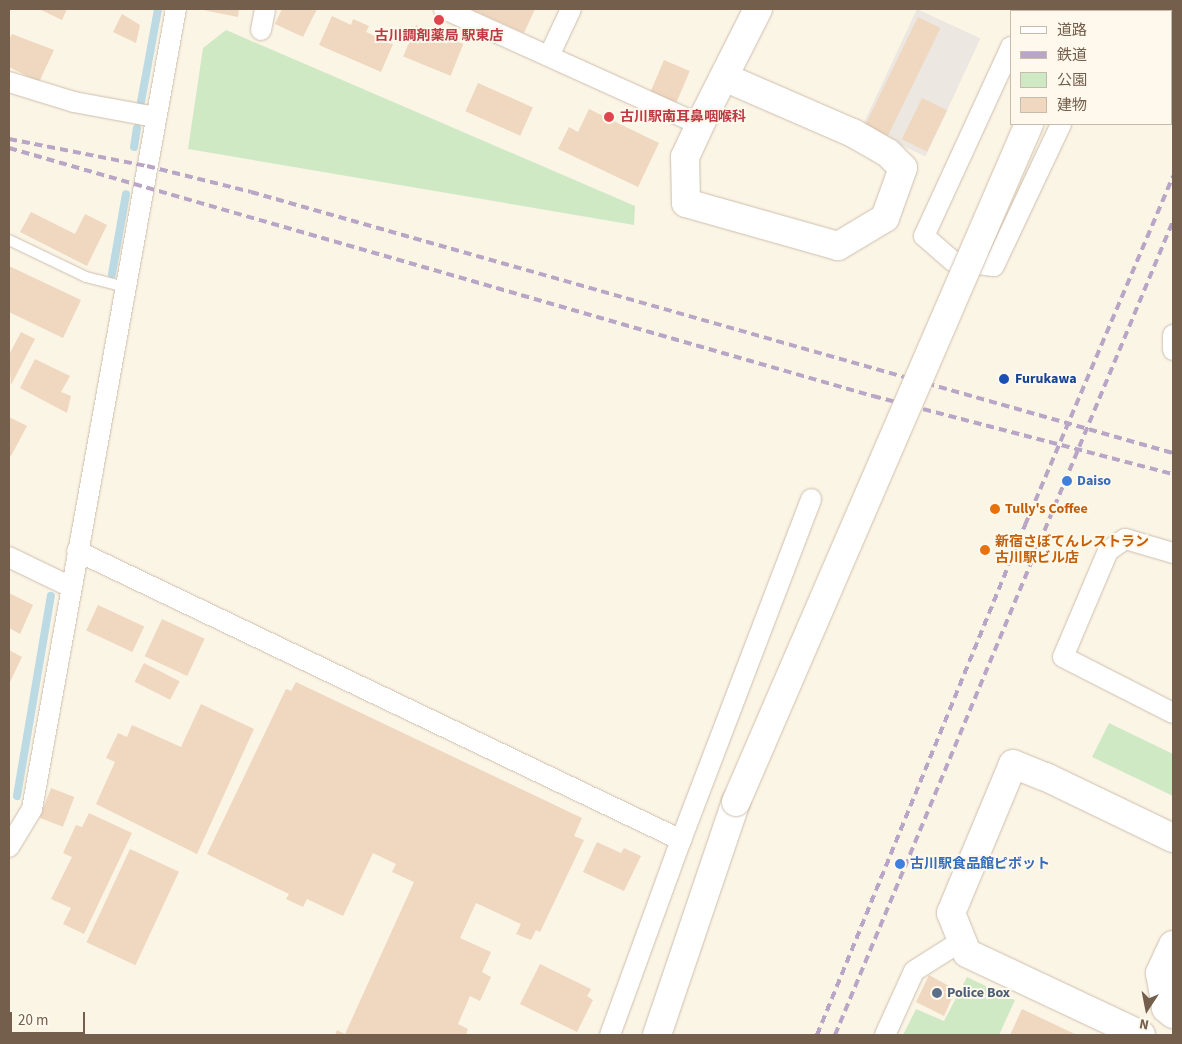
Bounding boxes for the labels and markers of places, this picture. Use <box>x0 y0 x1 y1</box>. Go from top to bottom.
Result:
marker: 古川調剤薬局 駅東店 <box>433 14 445 26</box>
place label: 古川調剤薬局 駅東店 <box>375 28 503 44</box>
place label: 古川駅南耳鼻咽喉科 <box>620 109 746 125</box>
marker: 古川駅南耳鼻咽喉科 <box>602 110 616 124</box>
place label: Furukawa <box>1015 371 1077 387</box>
marker: Furukawa <box>997 372 1011 386</box>
place label: Daiso <box>1077 473 1111 489</box>
marker: Daiso <box>1061 475 1073 487</box>
place label: Tully's Coffee <box>1005 501 1088 517</box>
marker: Tully's Coffee <box>989 503 1001 515</box>
place label: 新宿さぼてんレストラン 古川駅ビル店 <box>995 534 1149 566</box>
marker: 新宿さぼてんレストラン 古川駅ビル店 <box>979 544 991 556</box>
place label: 古川駅食品館ピボット <box>910 856 1050 872</box>
marker: 古川駅食品館ピボット <box>894 858 906 870</box>
place label: Police Box <box>947 985 1010 1001</box>
marker: Police Box <box>931 987 943 999</box>

